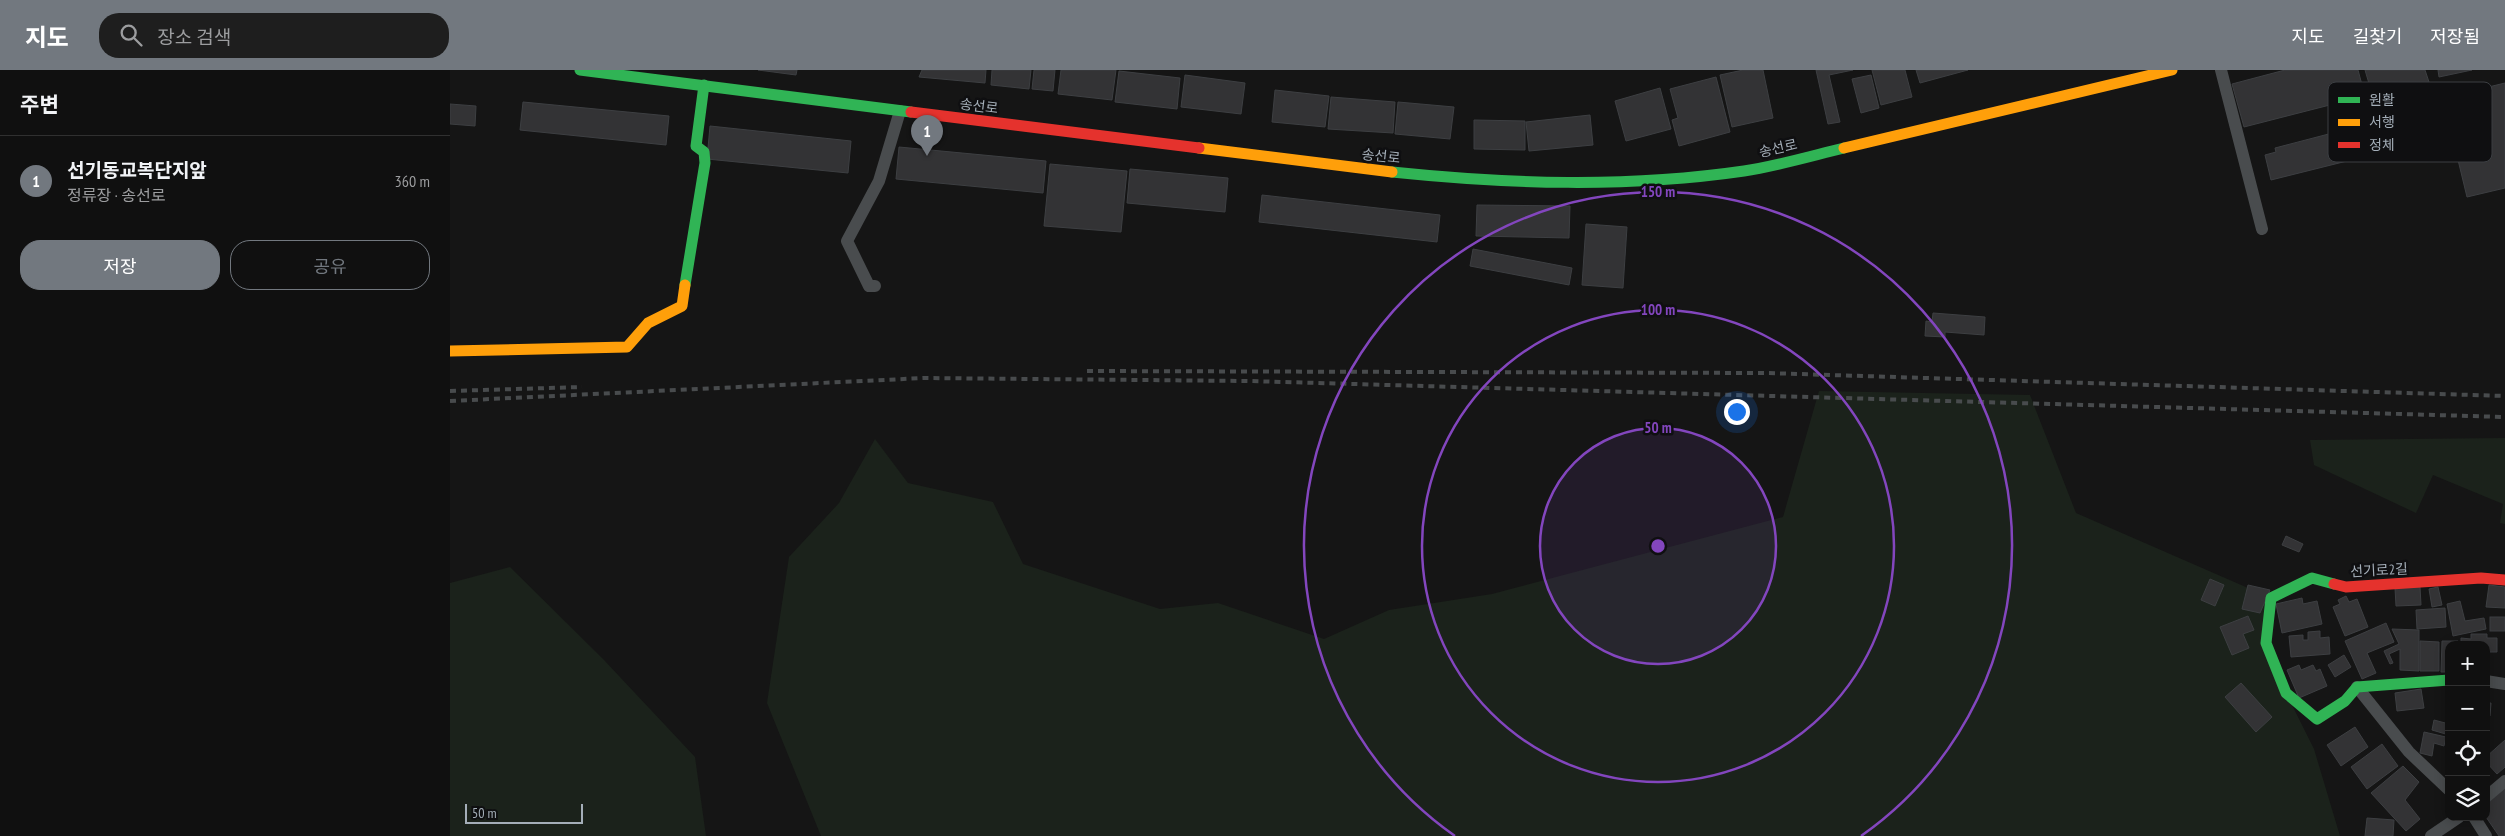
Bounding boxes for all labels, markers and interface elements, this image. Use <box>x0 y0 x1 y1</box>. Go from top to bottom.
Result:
search box <box>99 13 449 58</box>
icon: search <box>117 21 145 49</box>
text: 지도 <box>25 22 69 53</box>
text: 장소 검색 <box>157 25 231 49</box>
text: 지도 <box>2292 25 2325 48</box>
text: 길찾기 <box>2353 25 2402 48</box>
text: 저장됨 <box>2430 25 2480 48</box>
legend <box>2328 82 2492 162</box>
text: 주변 <box>20 91 59 118</box>
text: 원활 <box>2369 91 2395 109</box>
street label: 송선로 <box>959 95 999 117</box>
text: 서행 <box>2369 113 2395 131</box>
pin: 1 <box>911 115 943 156</box>
street label: 송선로 <box>1757 135 1799 161</box>
text: 정체 <box>2369 136 2395 154</box>
street label: 송선로 <box>1361 145 1401 167</box>
text: 선기동교복단지앞 <box>67 158 207 182</box>
text: 1 <box>32 171 40 191</box>
text: 360 m <box>395 171 430 191</box>
text: 150 m <box>1641 182 1675 201</box>
text: 정류장 · 송선로 <box>67 185 166 205</box>
button: 저장 <box>20 240 220 290</box>
button: 공유 <box>230 240 430 290</box>
text: 100 m <box>1641 300 1675 319</box>
your location <box>1724 399 1750 425</box>
text: 50 m <box>1644 418 1672 437</box>
centre of rings <box>1649 537 1667 555</box>
street label: 선기로2길 <box>2350 559 2408 581</box>
map controls <box>2445 641 2490 821</box>
button: + <box>2445 641 2490 686</box>
button: − <box>2445 686 2490 731</box>
button: locate <box>2445 731 2490 776</box>
button: layers <box>2445 776 2490 821</box>
scale bar <box>465 801 582 824</box>
text: 50 m <box>472 804 497 822</box>

